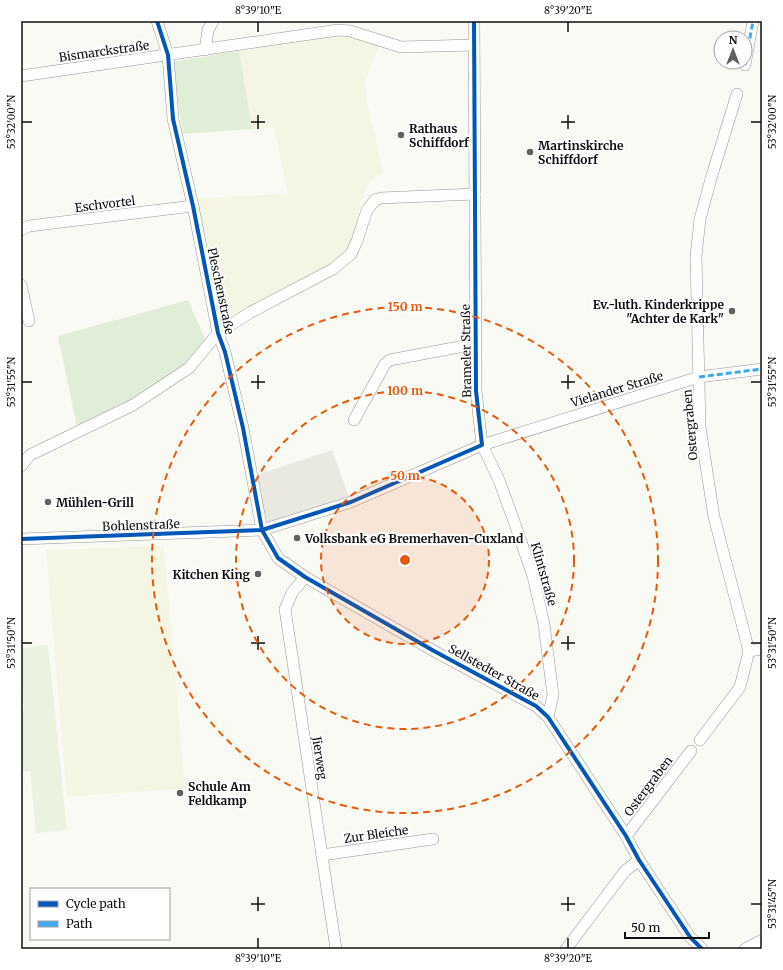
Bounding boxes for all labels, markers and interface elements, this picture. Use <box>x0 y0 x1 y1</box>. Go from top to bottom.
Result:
text: 8°39'10"E <box>235 4 282 17</box>
text: 8°39'20"E <box>544 4 593 17</box>
north arrow <box>713 30 753 70</box>
text: N <box>729 33 738 47</box>
street label: Bismarckstraße <box>58 37 150 65</box>
text: 53°32'00"N <box>5 94 18 149</box>
text: 53°32'00"N <box>766 94 779 149</box>
place label: Rathaus Schiffdorf <box>409 121 470 150</box>
marker: Rathaus Schiffdorf <box>396 130 406 140</box>
place label: Martinskirche Schiffdorf <box>538 138 624 167</box>
marker: Martinskirche Schiffdorf <box>525 147 535 157</box>
street label: Eschvortel <box>74 193 136 215</box>
street label: Pleschenstraße <box>204 246 238 336</box>
place label: Ev.-luth. Kinderkrippe "Achter de Kark" <box>593 297 725 326</box>
text: 150 m <box>388 299 423 314</box>
street label: Brameler Straße <box>458 304 474 398</box>
marker: Ev.-luth. Kinderkrippe "Achter de Kark" <box>727 306 737 316</box>
text: 53°31'55"N <box>5 356 18 407</box>
text: 53°31'55"N <box>766 356 779 407</box>
street label: Vielander Straße <box>568 368 665 410</box>
text: 100 m <box>387 383 423 398</box>
street label: Ostergraben <box>679 389 701 461</box>
text: 50 m <box>390 468 420 483</box>
place label: Mühlen-Grill <box>56 495 134 510</box>
marker: Mühlen-Grill <box>43 497 53 507</box>
street label: Bohlenstraße <box>102 516 180 534</box>
place label: Volksbank eG Bremerhaven-Cuxland <box>304 531 524 546</box>
marker: Volksbank eG Bremerhaven-Cuxland <box>292 533 302 543</box>
street label: Klintstraße <box>528 540 560 608</box>
centre of rings <box>398 553 412 567</box>
place label: Kitchen King <box>172 567 250 582</box>
marker: Kitchen King <box>253 569 263 579</box>
text: 53°31'50"N <box>5 617 18 669</box>
text: 53°31'50"N <box>766 617 779 669</box>
street label: Sellstedter Straße <box>446 641 542 703</box>
street label: Jierweg <box>309 734 331 781</box>
street label: Ostergraben <box>621 753 675 819</box>
place label: Schule Am Feldkamp <box>188 779 251 808</box>
marker: Schule Am Feldkamp <box>175 788 185 798</box>
street label: Zur Bleiche <box>343 822 409 846</box>
text: 53°31'45"N <box>766 879 779 929</box>
legend <box>30 888 170 940</box>
text: Cycle path <box>66 896 126 911</box>
scale bar <box>625 914 709 940</box>
text: Path <box>66 916 92 931</box>
text: 50 m <box>631 920 660 935</box>
text: 8°39'10"E <box>235 952 282 965</box>
text: 8°39'20"E <box>544 952 593 965</box>

